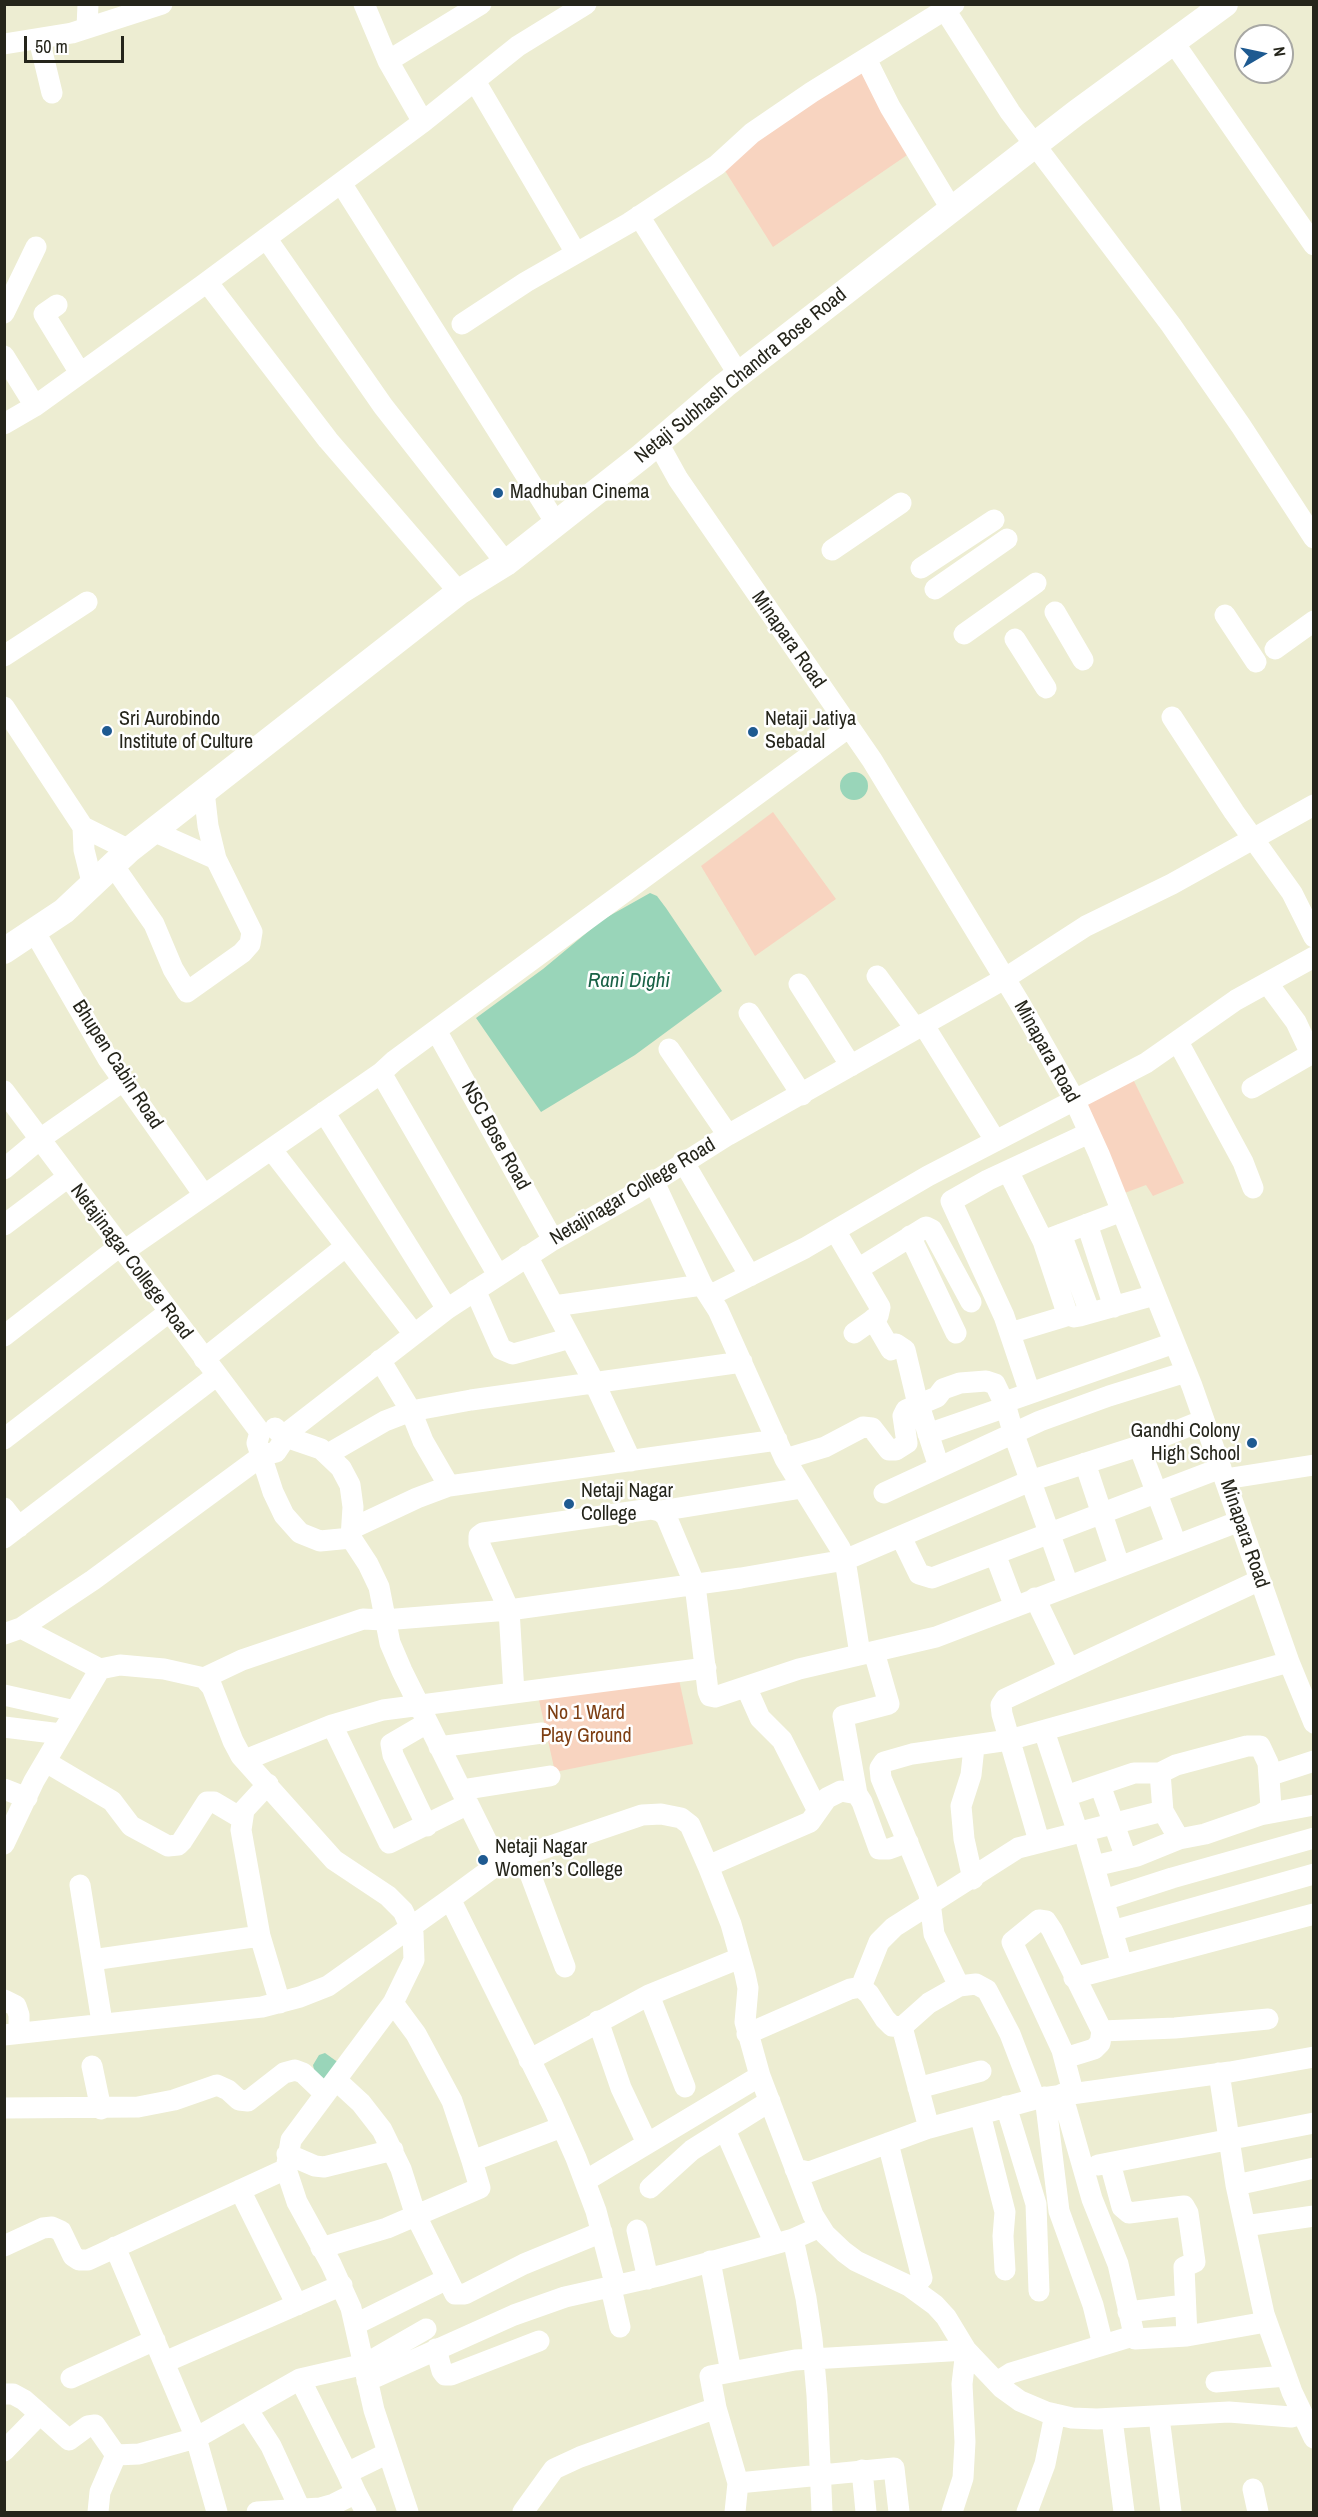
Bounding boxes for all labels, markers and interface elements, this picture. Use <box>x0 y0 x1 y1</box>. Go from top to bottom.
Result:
scale bar <box>27 24 128 62</box>
north arrow <box>1234 24 1294 84</box>
text: 50 m <box>35 34 68 59</box>
text: N <box>1268 45 1291 58</box>
street label: Netaji Subhash Chandra Bose Road <box>630 283 852 469</box>
place label: Madhuban Cinema <box>510 481 649 505</box>
marker: Madhuban Cinema <box>491 486 505 500</box>
street label: Minapara Road <box>746 587 830 693</box>
place label: Sri Aurobindo Institute of Culture <box>119 708 253 755</box>
place label: Netaji Jatiya Sebadal <box>765 708 856 755</box>
marker: Sri Aurobindo Institute of Culture <box>100 724 114 738</box>
marker: Netaji Jatiya Sebadal <box>746 725 760 739</box>
water label: Rani Dighi <box>588 968 670 994</box>
street label: Bhupen Cabin Road <box>66 996 168 1134</box>
street label: Minapara Road <box>1008 997 1084 1107</box>
street label: NSC Bose Road <box>455 1078 535 1194</box>
street label: Netajinagar College Road <box>546 1133 720 1251</box>
street label: Netajinagar College Road <box>65 1179 197 1345</box>
place label: Gandhi Colony High School <box>1131 1420 1240 1467</box>
marker: Gandhi Colony High School <box>1245 1436 1259 1450</box>
street label: Minapara Road <box>1214 1477 1274 1591</box>
place label: Netaji Nagar College <box>581 1480 673 1527</box>
marker: Netaji Nagar College <box>562 1497 576 1511</box>
park label: No 1 Ward Play Ground <box>540 1702 632 1749</box>
place label: Netaji Nagar Women’s College <box>495 1836 623 1883</box>
marker: Netaji Nagar Women’s College <box>476 1853 490 1867</box>

